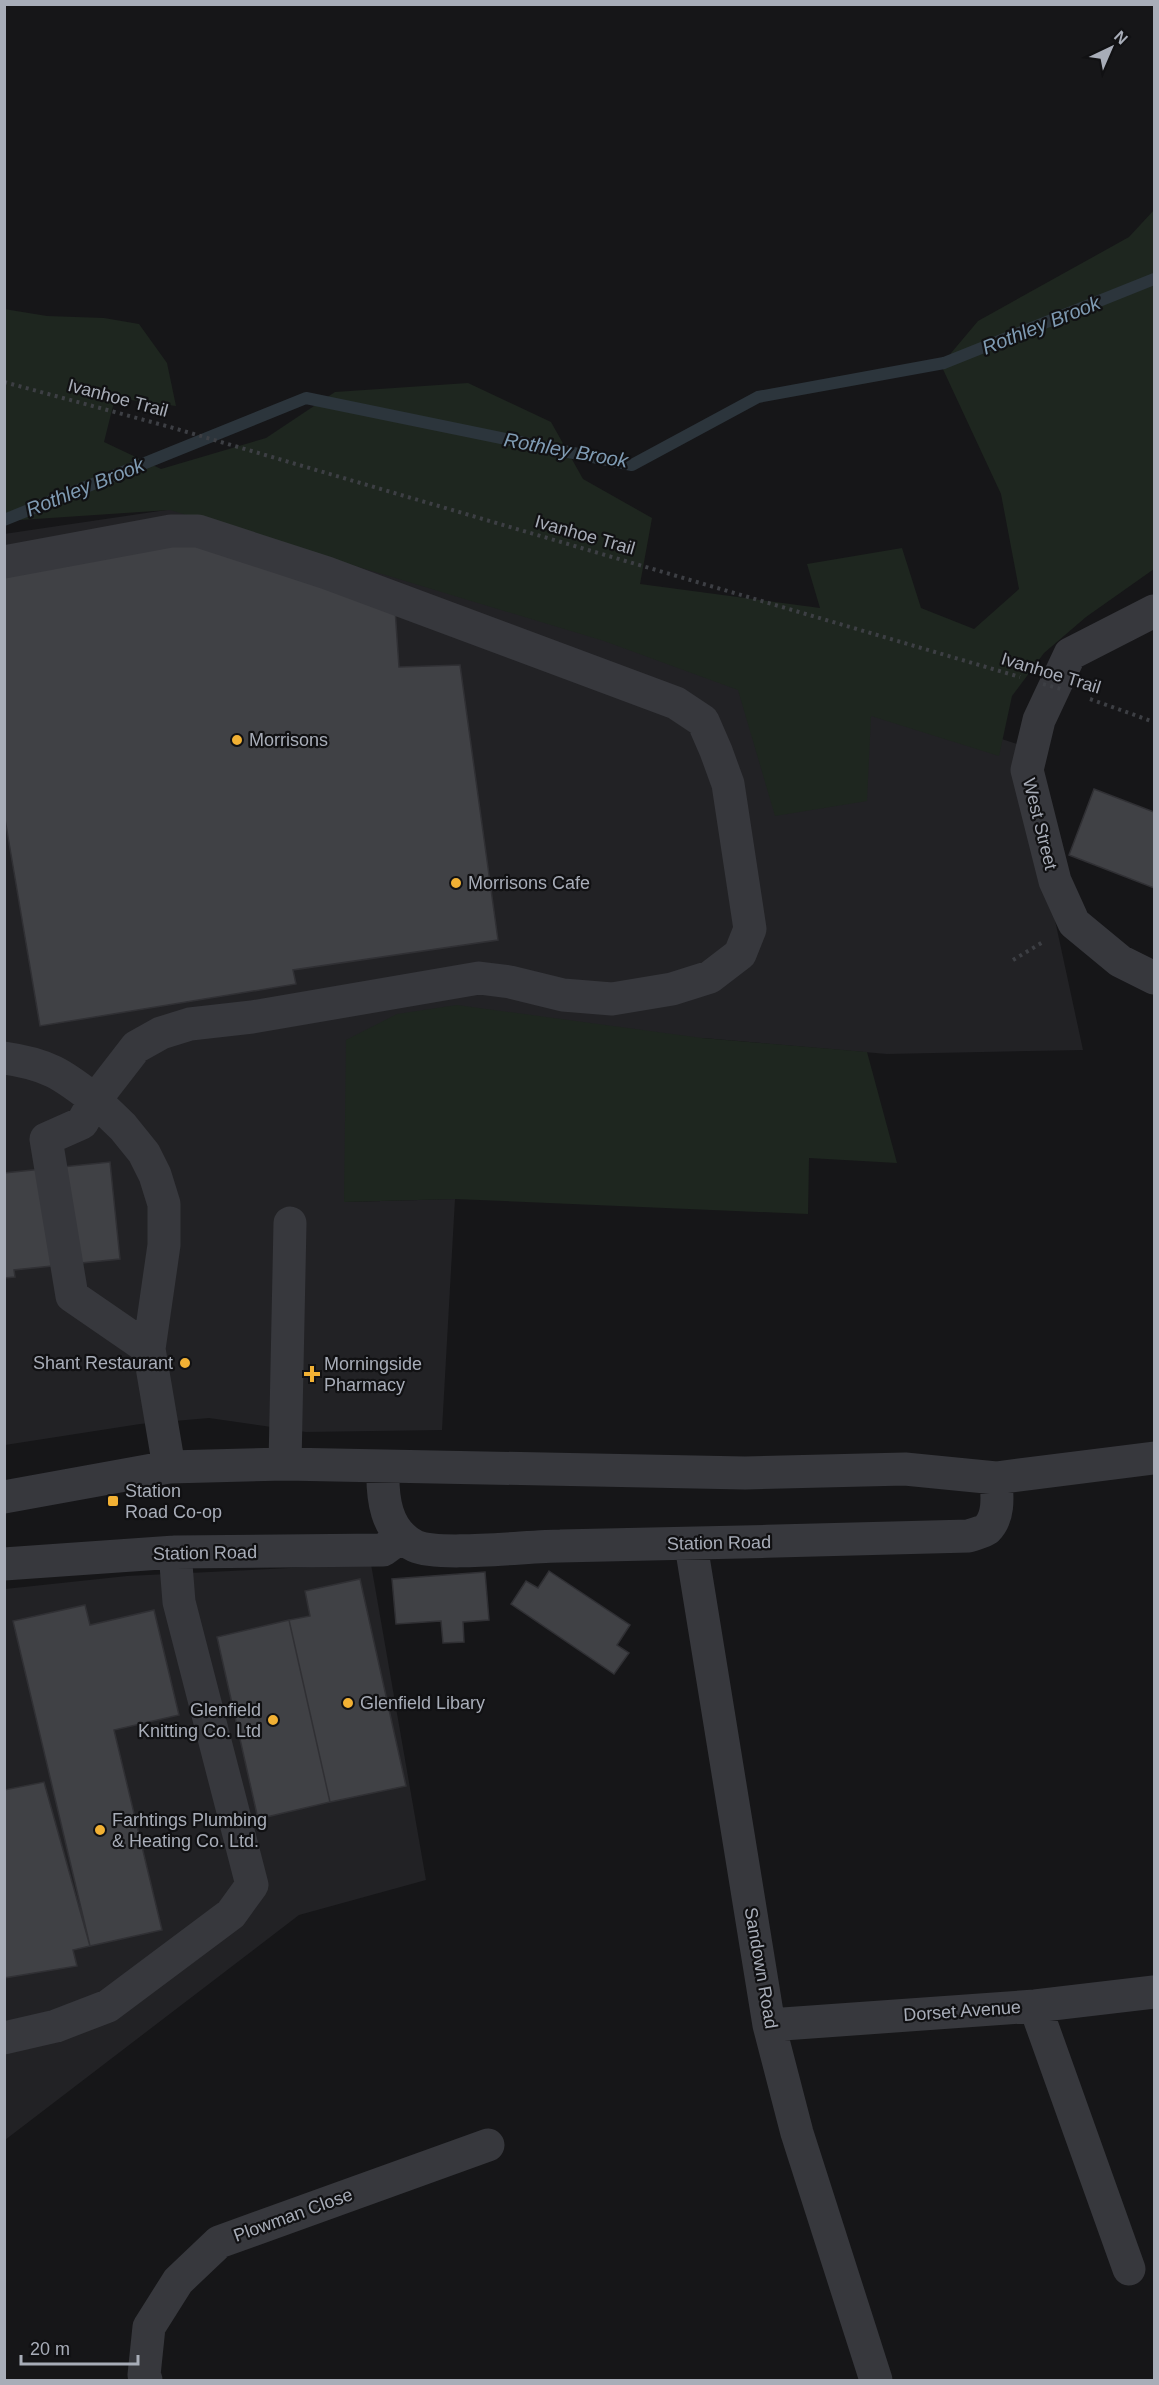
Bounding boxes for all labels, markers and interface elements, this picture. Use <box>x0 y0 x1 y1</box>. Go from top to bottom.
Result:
north arrow <box>1081 18 1141 78</box>
text: N <box>1111 27 1131 48</box>
water label: Rothley Brook <box>979 291 1104 359</box>
street label: Ivanhoe Trail <box>66 375 170 421</box>
water label: Rothley Brook <box>502 428 631 472</box>
water label: Rothley Brook <box>23 453 148 521</box>
street label: Ivanhoe Trail <box>533 511 637 559</box>
street label: Ivanhoe Trail <box>999 648 1103 698</box>
place label: Morrisons <box>249 730 328 750</box>
marker: Morrisons <box>230 733 244 747</box>
street label: West Street <box>1019 776 1061 872</box>
place label: Morrisons Cafe <box>468 873 590 893</box>
marker: Morrisons Cafe <box>449 876 463 890</box>
place label: Shant Restaurant <box>33 1353 173 1373</box>
place label: Morningside Pharmacy <box>324 1354 422 1395</box>
marker: Shant Restaurant <box>178 1356 192 1370</box>
marker: Morningside Pharmacy <box>305 1367 319 1381</box>
place label: Station Road Co-op <box>125 1481 222 1522</box>
marker: Station Road Co-op <box>106 1494 120 1508</box>
street label: Station Road <box>667 1532 771 1554</box>
street label: Station Road <box>153 1542 257 1564</box>
place label: Glenfield Libary <box>360 1693 485 1713</box>
marker: Glenfield Libary <box>341 1696 355 1710</box>
place label: Glenfield Knitting Co. Ltd <box>138 1700 261 1741</box>
marker: Glenfield Knitting Co. Ltd <box>266 1713 280 1727</box>
place label: Farhtings Plumbing & Heating Co. Ltd. <box>112 1810 267 1851</box>
marker: Farhtings Plumbing & Heating Co. Ltd. <box>93 1823 107 1837</box>
street label: Sandown Road <box>740 1906 782 2030</box>
street label: Dorset Avenue <box>903 1997 1021 2025</box>
street label: Plowman Close <box>231 2184 355 2246</box>
scale bar <box>21 2328 138 2366</box>
text: 20 m <box>30 2339 70 2359</box>

